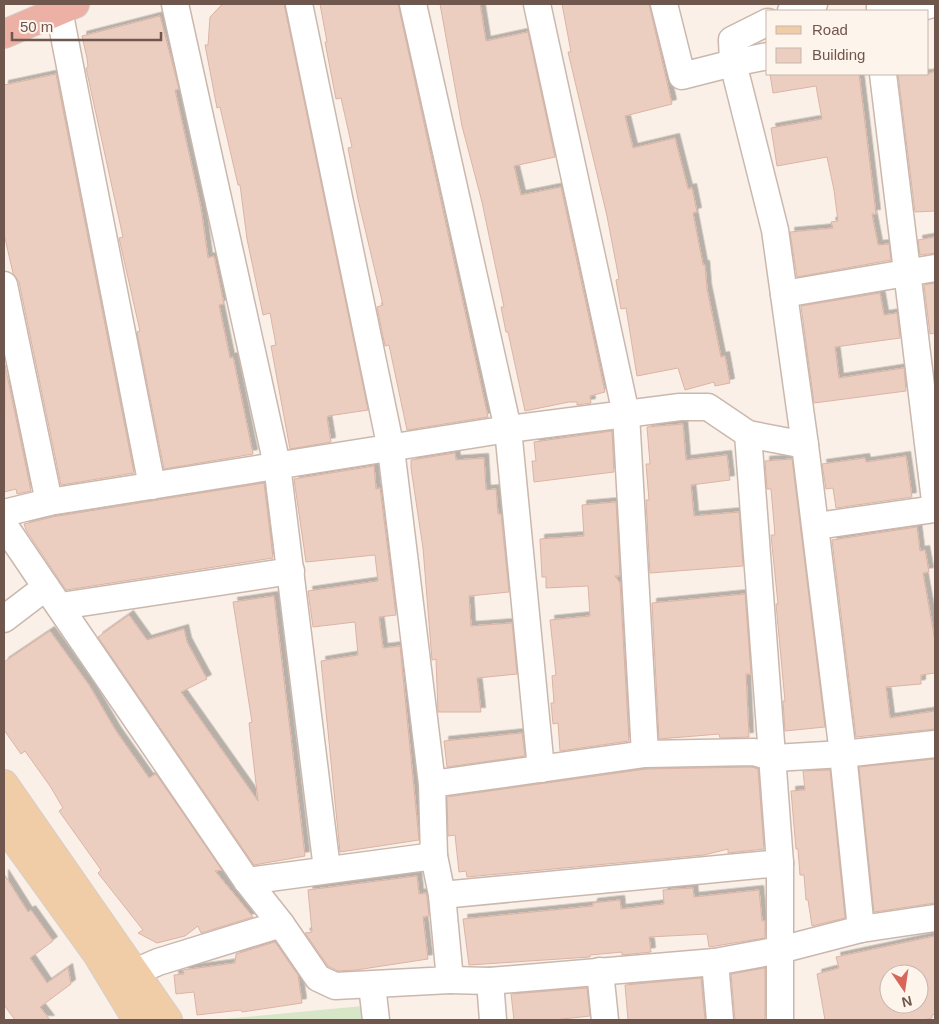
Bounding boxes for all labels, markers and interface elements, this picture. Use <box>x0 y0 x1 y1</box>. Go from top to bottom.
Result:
scale bar <box>12 10 161 42</box>
legend <box>766 10 929 75</box>
text: 50 m <box>20 18 53 35</box>
text: Road <box>812 21 848 38</box>
text: Building <box>812 46 865 63</box>
north arrow <box>879 964 929 1014</box>
text: N <box>900 993 914 1011</box>

